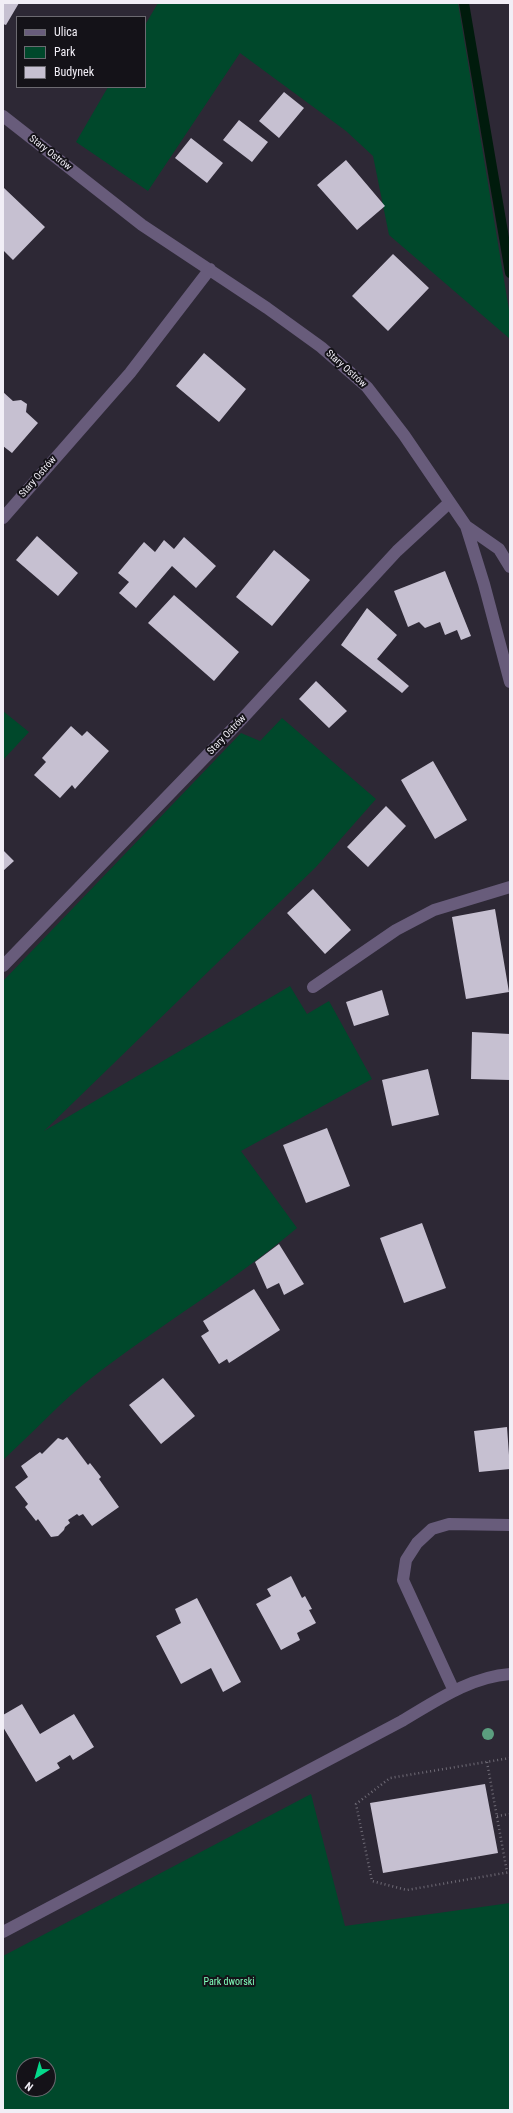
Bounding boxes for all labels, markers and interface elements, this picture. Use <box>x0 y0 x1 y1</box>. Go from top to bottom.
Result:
legend <box>16 16 146 88</box>
text: Ulica <box>54 25 78 39</box>
text: Park <box>54 45 75 59</box>
text: Budynek <box>54 65 94 79</box>
street label: Stary Ostrów <box>26 133 74 173</box>
street label: Stary Ostrów <box>323 348 369 390</box>
street label: Stary Ostrów <box>17 454 59 500</box>
street label: Stary Ostrów <box>205 713 249 757</box>
park label: Park dworski <box>203 1976 255 1988</box>
north arrow <box>16 2057 56 2097</box>
text: N <box>22 2079 36 2093</box>

